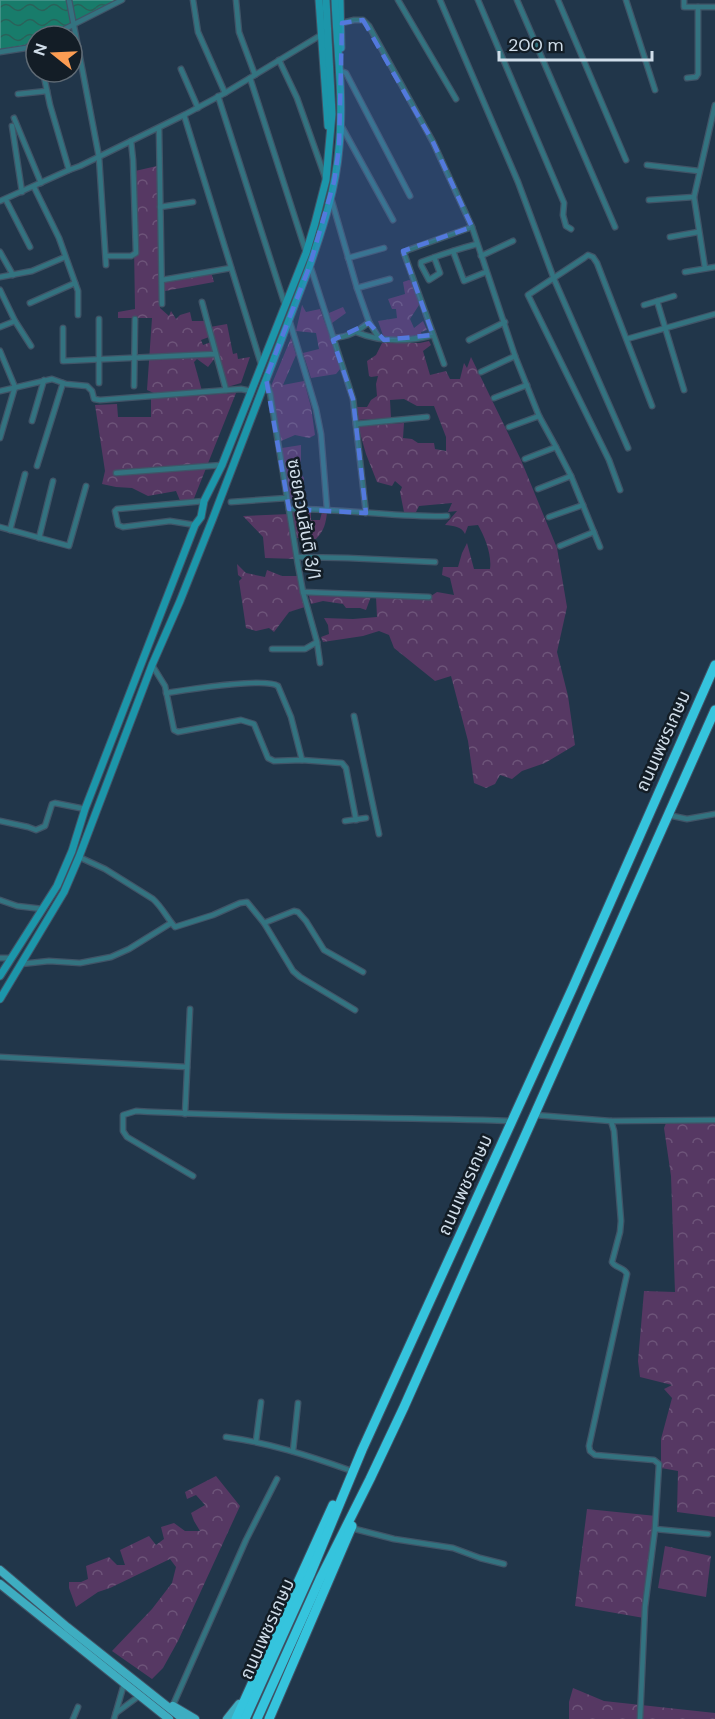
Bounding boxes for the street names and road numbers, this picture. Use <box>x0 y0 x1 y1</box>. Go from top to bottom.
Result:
street label: ซอยควนสันติ 3/1 <box>282 457 326 581</box>
street label: ถนนเพชรเกษม <box>630 687 696 795</box>
street label: ถนนเพชรเกษม <box>432 1131 498 1239</box>
street label: ถนนเพชรเกษม <box>234 1575 300 1683</box>

